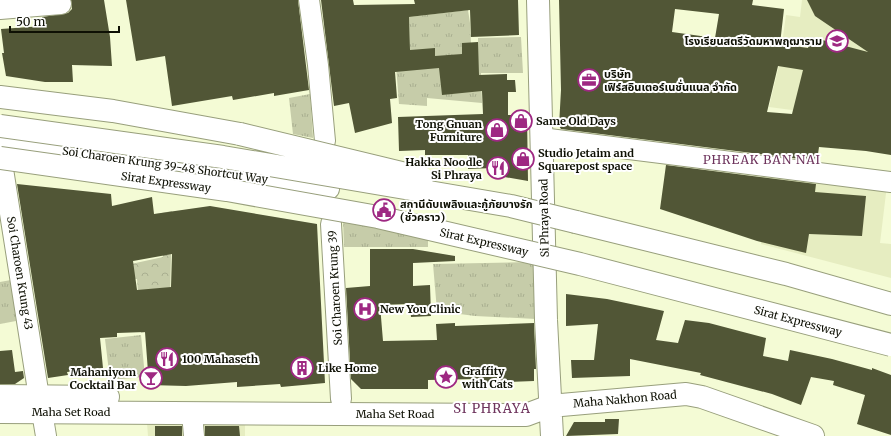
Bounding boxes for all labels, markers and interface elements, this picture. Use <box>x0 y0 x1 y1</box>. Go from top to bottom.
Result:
scale bar <box>10 8 119 34</box>
text: 50 m <box>16 14 45 29</box>
school or university icon: โรงเรียนสตรีวัดมหาพฤฒาราม <box>824 28 850 54</box>
place label: โรงเรียนสตรีวัดมหาพฤฒาราม <box>684 34 822 48</box>
office icon: บริษัท เฟิร์สอินเตอร์เนชั่นแนล จำกัด <box>576 67 602 93</box>
place label: บริษัท เฟิร์สอินเตอร์เนชั่นแนล จำกัด <box>604 67 737 94</box>
shop icon: Same Old Days <box>508 108 534 134</box>
place label: Same Old Days <box>536 114 616 128</box>
place label: Tong Gnuan Furniture <box>415 117 483 144</box>
shop icon: Tong Gnuan Furniture <box>484 117 510 143</box>
street label: Soi Charoen Krung 39-48 Shortcut Way <box>61 144 269 186</box>
shop icon: Studio Jetaim and Squarepost space <box>510 146 536 172</box>
place label: Studio Jetaim and Squarepost space <box>538 146 634 173</box>
district label: PHREAK BAN NAI <box>703 152 821 167</box>
place label: Hakka Noodle Si Phraya <box>405 155 482 182</box>
restaurant icon: Hakka Noodle Si Phraya <box>485 155 511 181</box>
street label: Sirat Expressway <box>120 169 212 195</box>
street label: Si Phraya Road <box>536 178 552 258</box>
public building icon: สถานีดับเพลิงและกู้ภัยบางรัก (ชั่วคราว) <box>371 197 397 223</box>
place label: สถานีดับเพลิงและกู้ภัยบางรัก (ชั่วคราว) <box>400 197 533 224</box>
street label: Soi Charoen Krung 43 <box>4 215 36 331</box>
street label: Sirat Expressway <box>438 225 530 259</box>
street label: Soi Charoen Krung 39 <box>325 230 345 346</box>
hospital icon: New You Clinic <box>352 296 378 322</box>
place label: New You Clinic <box>380 302 461 316</box>
street label: Sirat Expressway <box>752 303 844 340</box>
restaurant icon: 100 Mahaseth <box>154 346 180 372</box>
place label: 100 Mahaseth <box>182 352 259 366</box>
building icon: Like Home <box>289 355 315 381</box>
place label: Like Home <box>318 361 377 375</box>
place icon: Graffity with Cats <box>433 364 459 390</box>
place label: Graffity with Cats <box>461 364 513 391</box>
place label: Mahaniyom Cocktail Bar <box>70 365 136 392</box>
bar icon: Mahaniyom Cocktail Bar <box>138 365 164 391</box>
street label: Maha Nakhon Road <box>573 387 678 411</box>
district label: SI PHRAYA <box>453 400 531 417</box>
street label: Maha Set Road <box>32 405 111 419</box>
street label: Maha Set Road <box>356 407 435 421</box>

